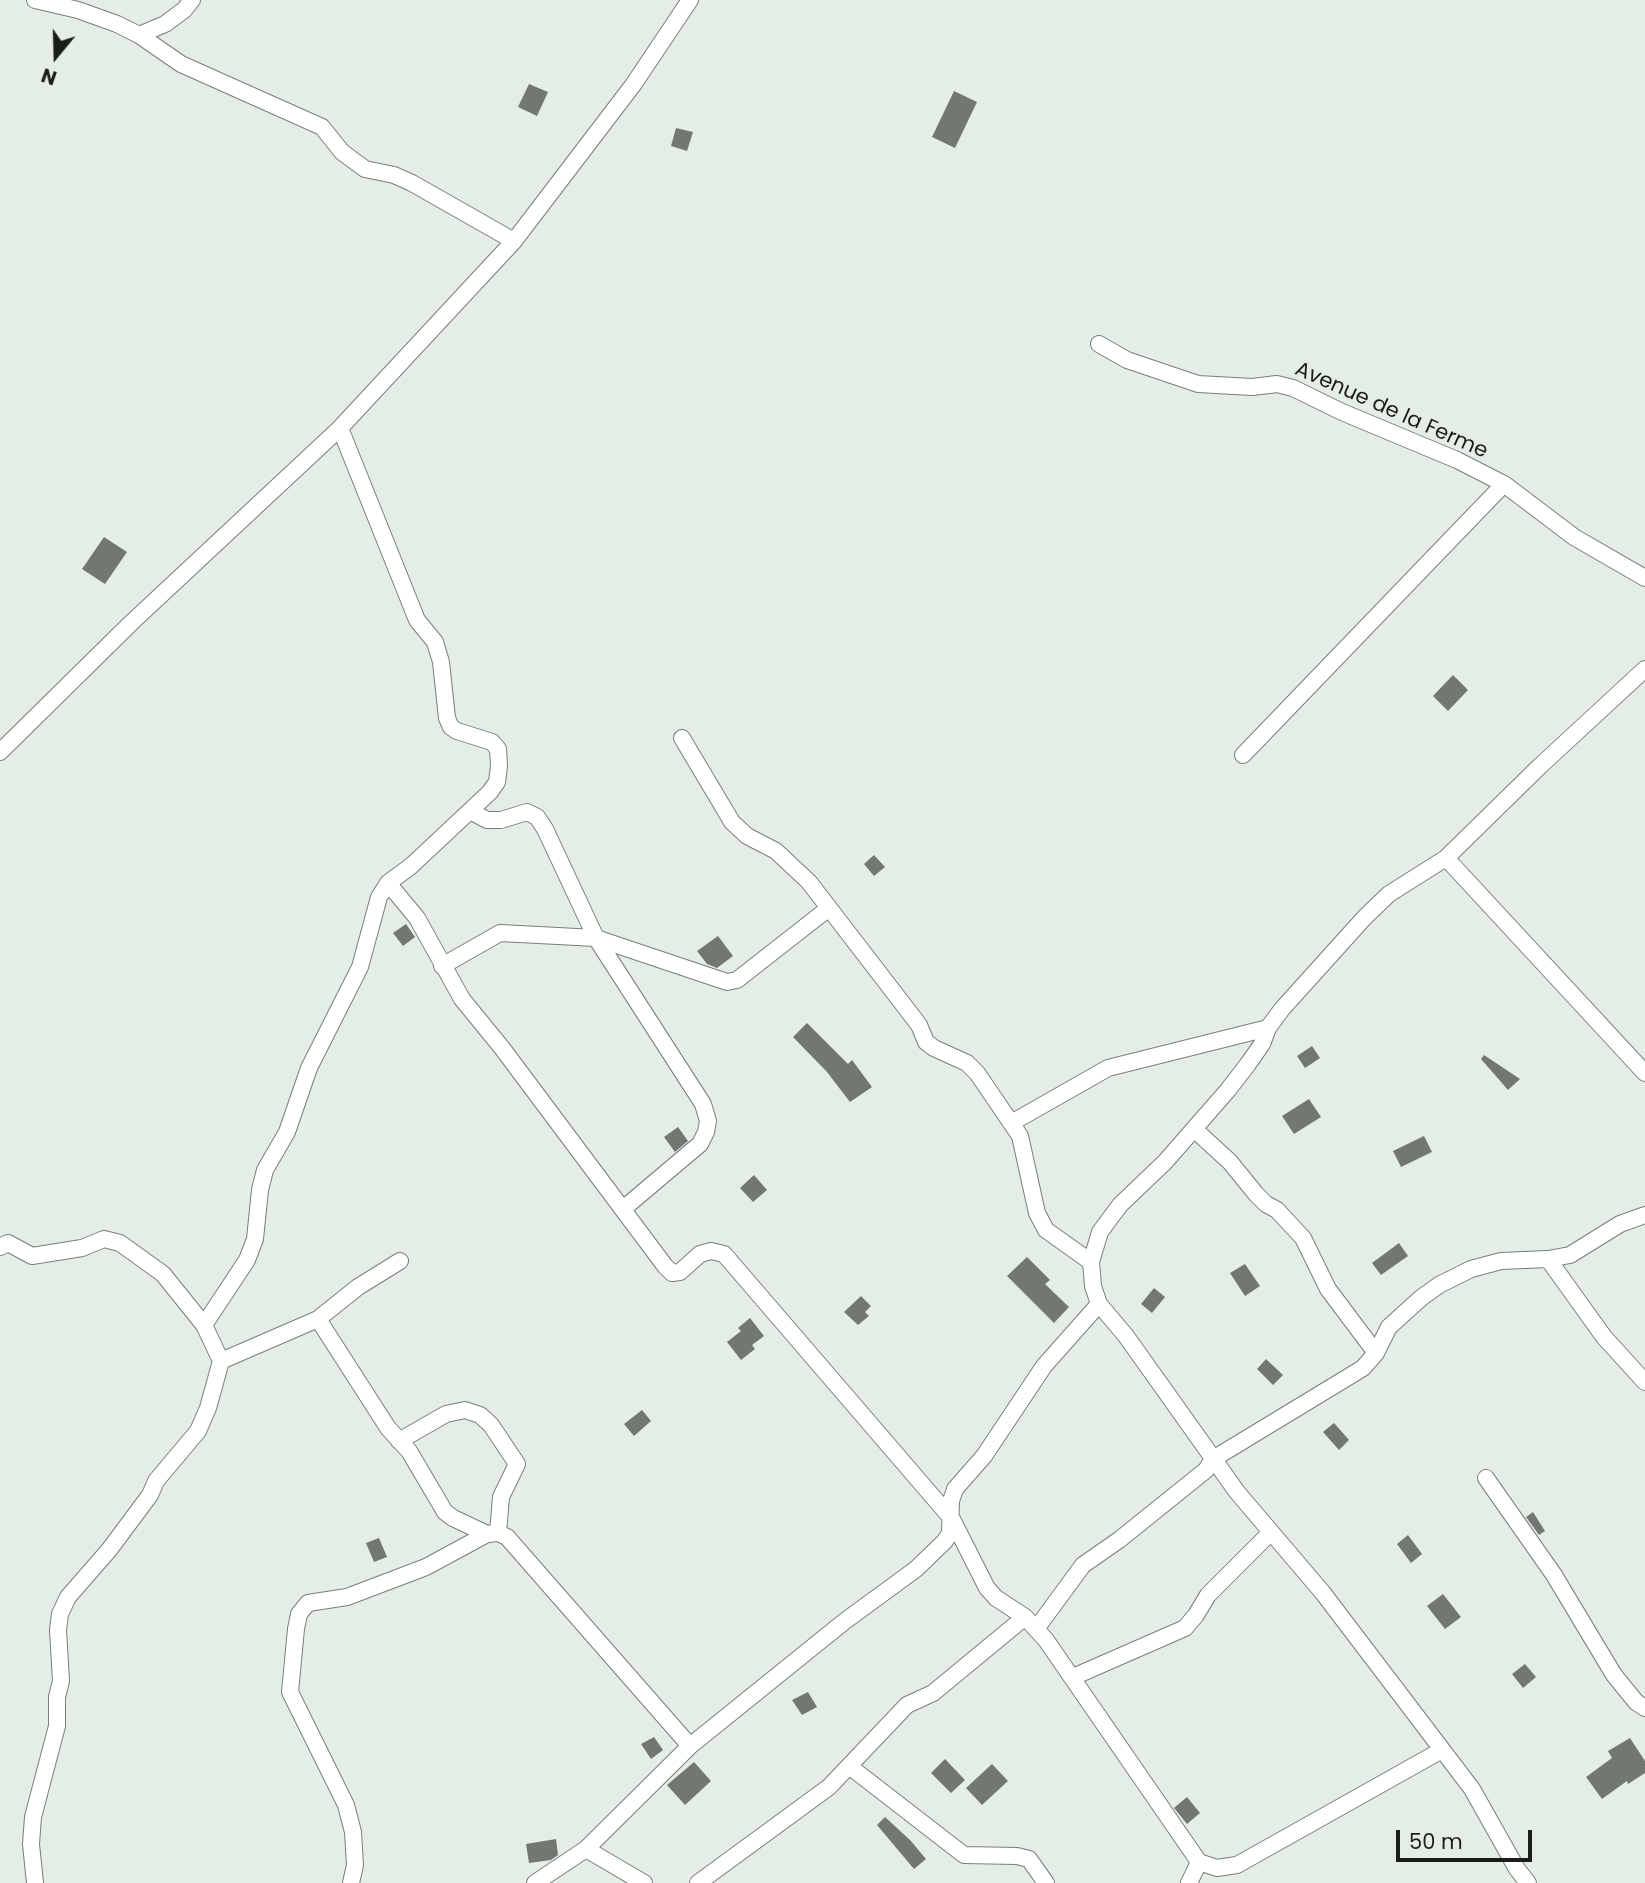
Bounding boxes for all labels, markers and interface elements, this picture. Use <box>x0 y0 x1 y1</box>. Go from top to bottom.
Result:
north arrow <box>21 21 91 91</box>
text: N <box>38 61 60 91</box>
street label: Avenue de la Ferme <box>1291 357 1491 465</box>
scale bar <box>1400 1816 1536 1860</box>
text: 50 m <box>1409 1827 1463 1856</box>

